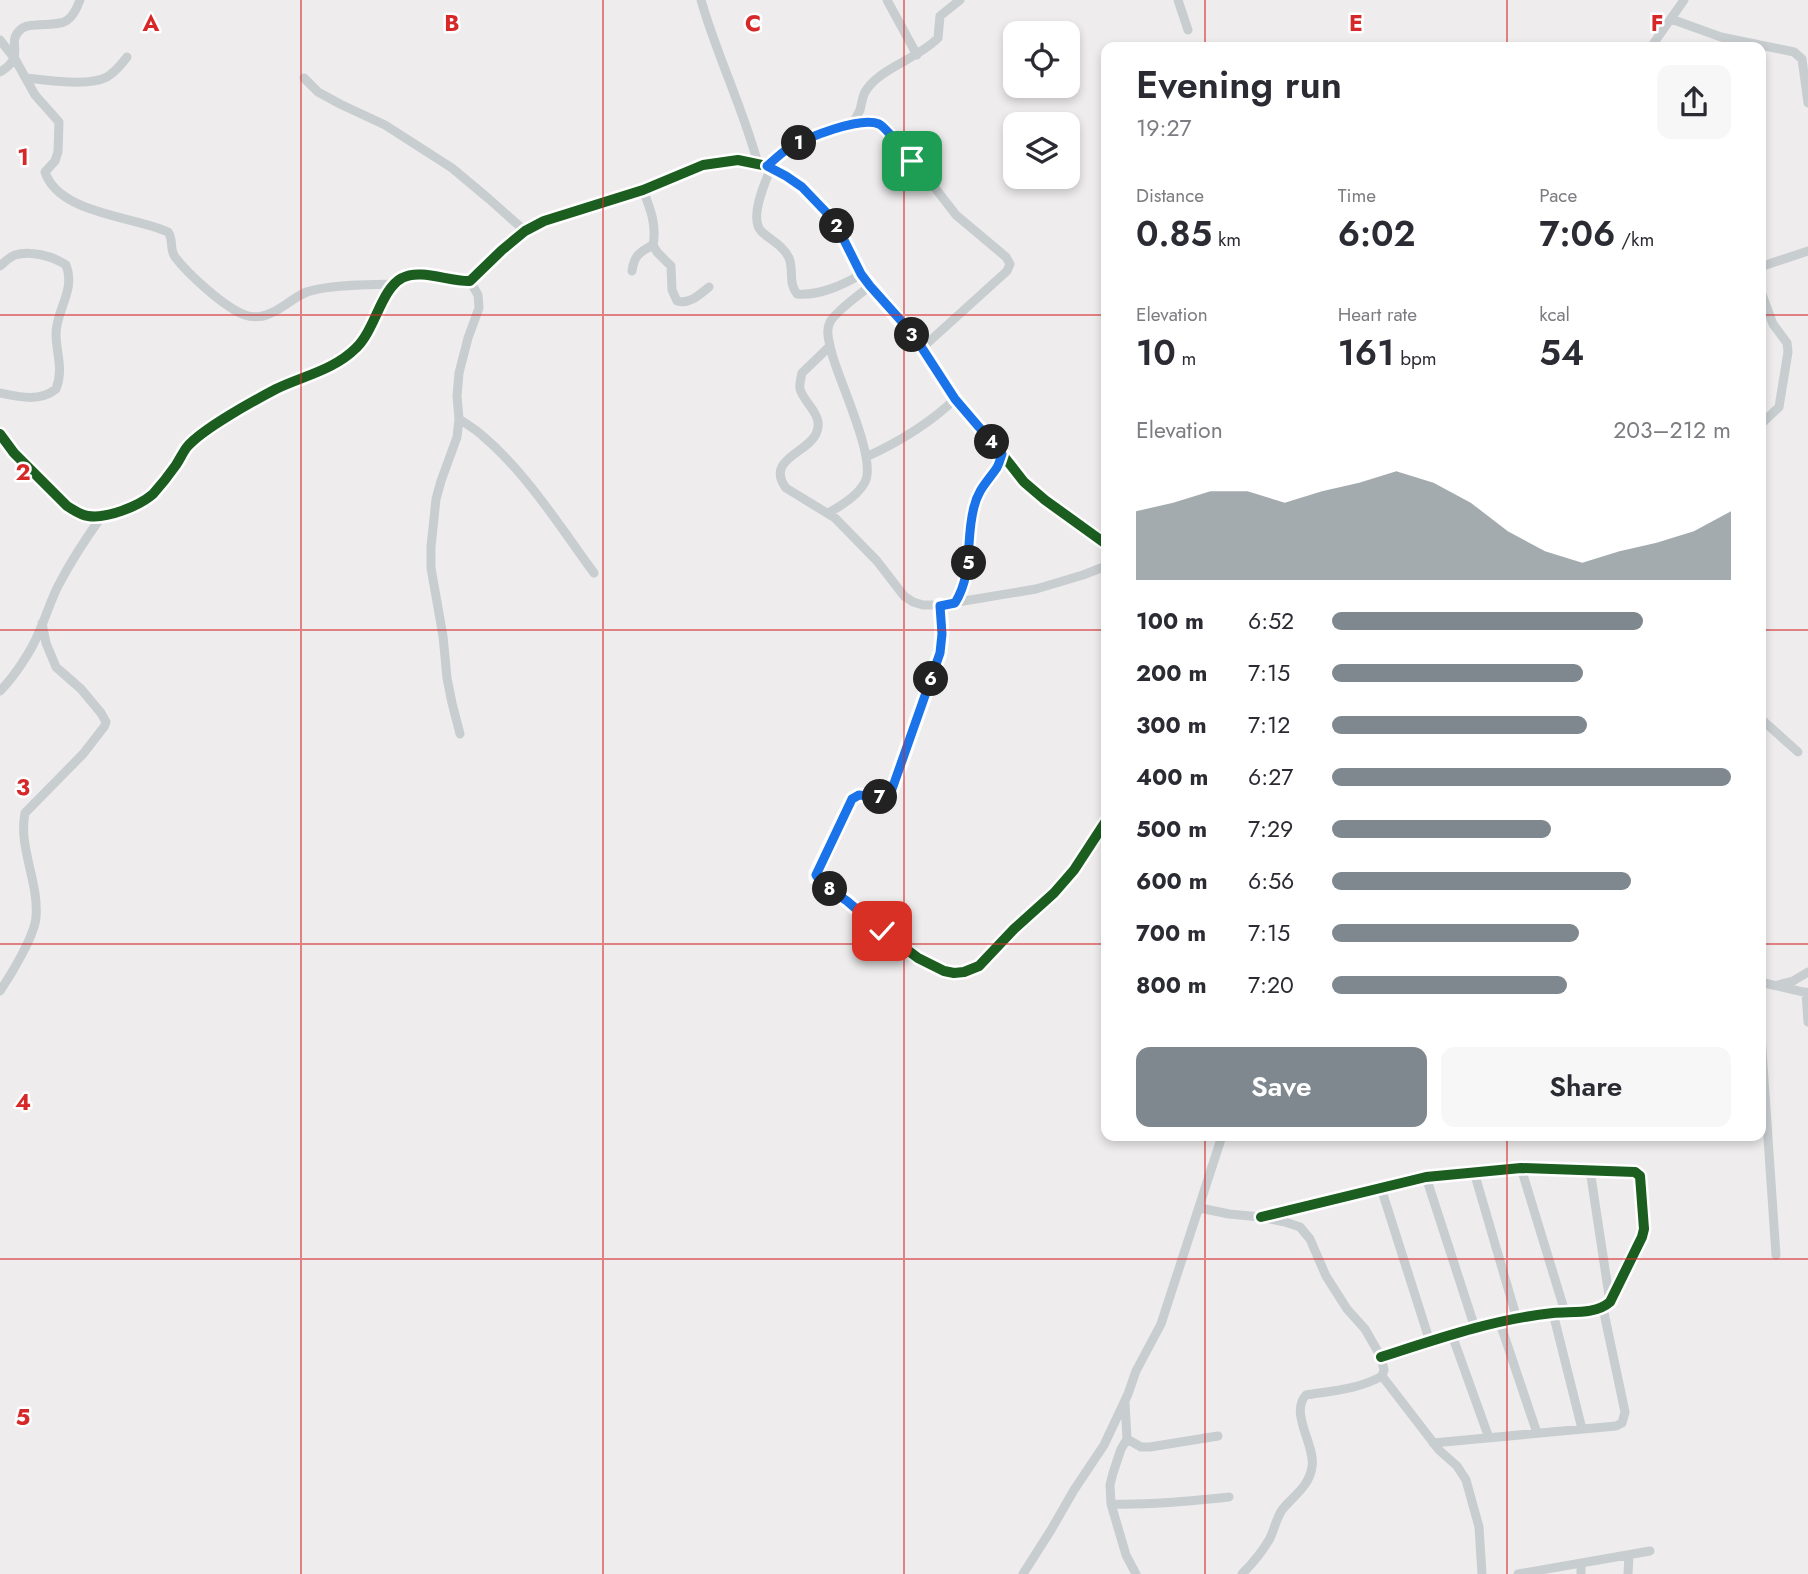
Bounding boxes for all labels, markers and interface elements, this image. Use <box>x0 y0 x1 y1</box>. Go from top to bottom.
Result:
text: A <box>142 6 160 40</box>
text: B <box>444 6 460 40</box>
text: C <box>745 6 761 40</box>
text: E <box>1349 6 1363 40</box>
text: F <box>1651 6 1663 40</box>
map controls <box>1003 21 1080 189</box>
button: locate <box>1003 21 1080 98</box>
text: Evening run <box>1136 57 1342 112</box>
button: share <box>1657 65 1731 139</box>
text: 19:27 <box>1136 111 1192 145</box>
button: layers <box>1003 112 1080 189</box>
pin: 1 <box>782 125 816 160</box>
text: 1 <box>794 129 803 156</box>
pin <box>882 131 942 191</box>
text: 1 <box>17 140 29 174</box>
icon: arrive <box>893 142 931 180</box>
text: Distance <box>1136 182 1204 209</box>
text: Time <box>1338 182 1376 209</box>
text: Pace <box>1539 182 1577 209</box>
pin: 2 <box>820 208 854 244</box>
text: 0.85 <box>1136 209 1212 259</box>
text: 6:02 <box>1338 209 1416 259</box>
text: 7:06 <box>1539 209 1616 259</box>
text: 2 <box>830 212 843 239</box>
text: km <box>1212 226 1241 253</box>
text: /km <box>1616 226 1654 253</box>
text: Elevation <box>1136 301 1208 328</box>
text: Heart rate <box>1338 301 1417 328</box>
text: kcal <box>1539 301 1570 328</box>
pin: 3 <box>894 318 930 352</box>
text: 3 <box>906 321 917 348</box>
text: 10 <box>1136 328 1176 378</box>
text: 161 <box>1338 328 1394 378</box>
text: 54 <box>1539 328 1584 378</box>
text: m <box>1176 345 1196 372</box>
text: bpm <box>1394 345 1437 372</box>
text: Elevation <box>1136 413 1223 447</box>
text: 203–212 m <box>1613 413 1731 447</box>
pin: 4 <box>974 424 1010 460</box>
text: 4 <box>985 428 998 455</box>
text: 2 <box>15 455 31 489</box>
pin: 5 <box>951 546 986 580</box>
text: 5 <box>962 549 975 576</box>
text: 100 m <box>1136 604 1204 638</box>
text: 6:52 <box>1248 604 1294 638</box>
text: 200 m <box>1136 656 1207 690</box>
text: 7:15 <box>1248 656 1290 690</box>
pin: 6 <box>914 662 948 696</box>
text: 6 <box>924 665 937 692</box>
text: 300 m <box>1136 708 1207 742</box>
text: 7:12 <box>1248 708 1290 742</box>
text: 400 m <box>1136 760 1208 794</box>
text: 6:27 <box>1248 760 1293 794</box>
text: 3 <box>16 770 30 804</box>
pin: 7 <box>862 780 898 814</box>
text: 7 <box>874 783 885 810</box>
text: 500 m <box>1136 812 1207 846</box>
text: 7:29 <box>1248 812 1293 846</box>
text: 600 m <box>1136 864 1208 898</box>
text: 6:56 <box>1248 864 1294 898</box>
pin: 8 <box>812 872 848 906</box>
text: 8 <box>824 875 835 902</box>
pin <box>852 901 912 961</box>
icon: check <box>863 912 901 950</box>
text: 700 m <box>1136 916 1206 950</box>
text: 7:15 <box>1248 916 1290 950</box>
text: 800 m <box>1136 968 1207 1002</box>
text: 7:20 <box>1248 968 1294 1002</box>
button: Save <box>1136 1047 1427 1127</box>
button: Share <box>1441 1047 1731 1127</box>
text: 4 <box>15 1085 31 1119</box>
text: 5 <box>16 1400 30 1434</box>

